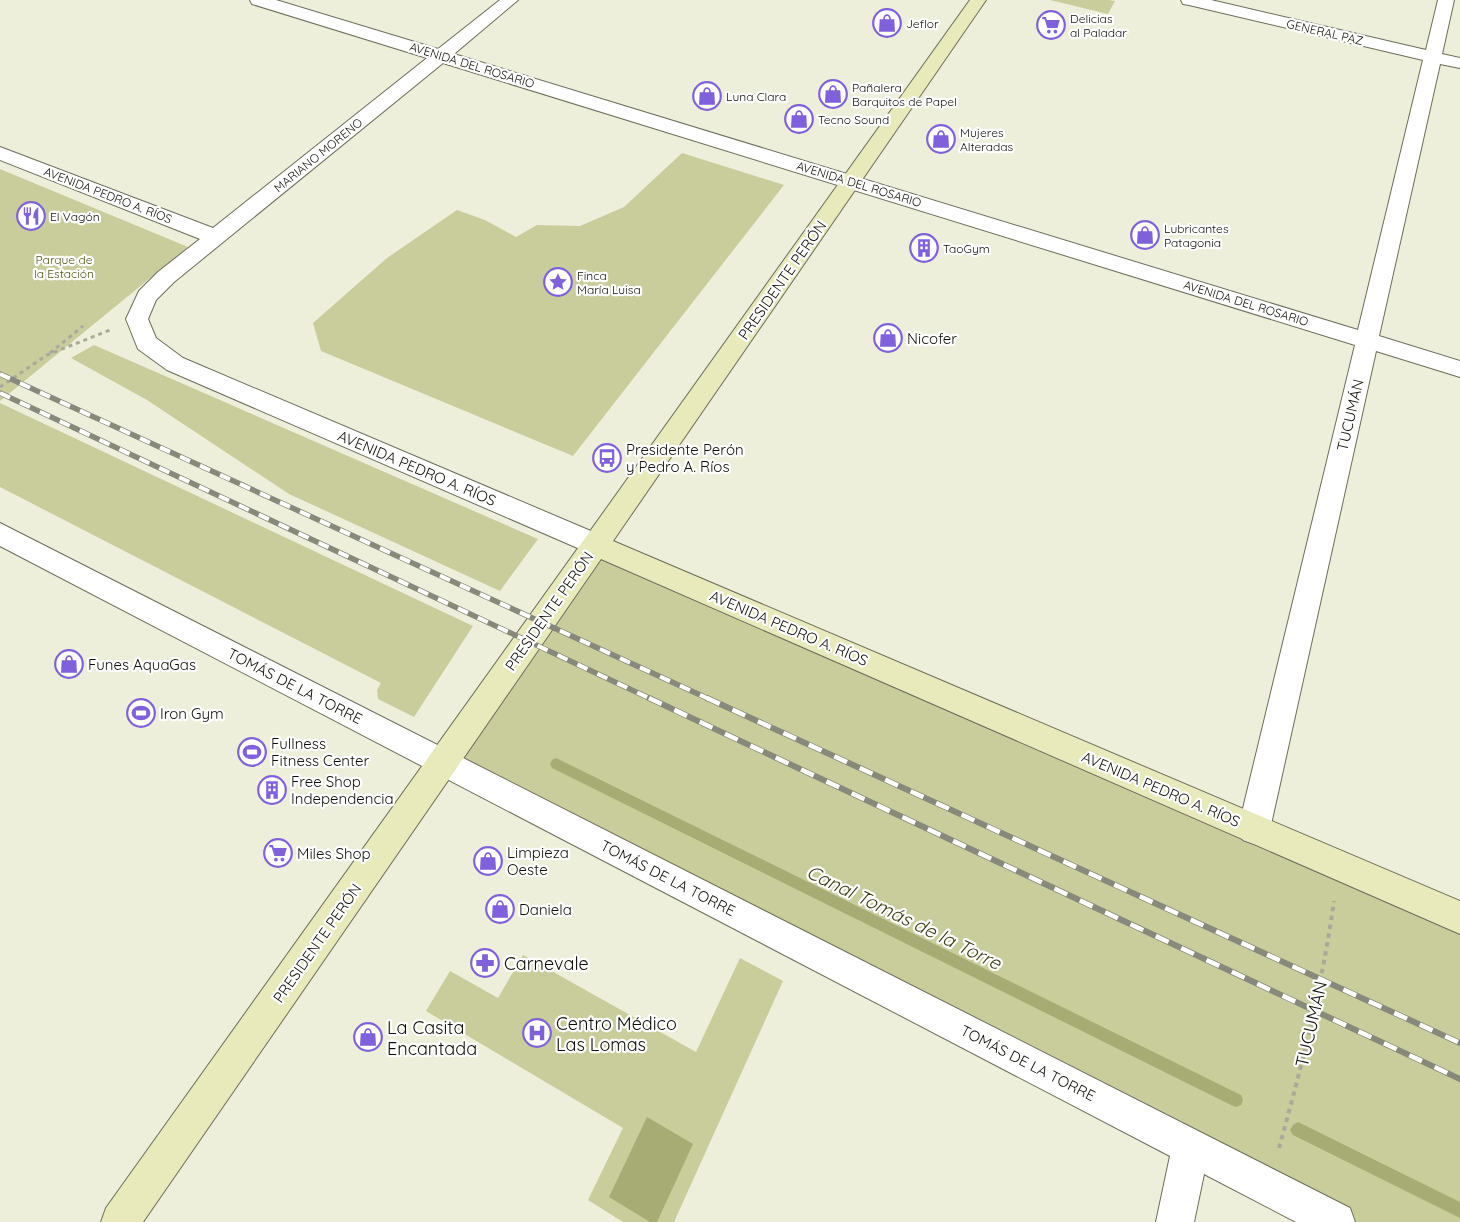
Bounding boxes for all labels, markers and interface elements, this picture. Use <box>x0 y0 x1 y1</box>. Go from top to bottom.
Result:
shop icon: Jeflor <box>872 8 902 38</box>
supermarket icon: Delicias al Paladar <box>1036 10 1066 40</box>
place label: Delicias al Paladar <box>1070 11 1127 40</box>
place label: Jeflor <box>906 16 939 31</box>
street label: GENERAL PAZ <box>1285 16 1365 48</box>
street label: AVENIDA DEL ROSARIO <box>408 39 536 91</box>
shop icon: Pañalera Barquitos de Papel <box>818 79 848 109</box>
place label: Pañalera Barquitos de Papel <box>852 80 957 109</box>
shop icon: Luna Clara <box>692 81 722 111</box>
place label: Luna Clara <box>726 89 786 104</box>
shop icon: Tecno Sound <box>784 104 814 134</box>
place label: Tecno Sound <box>818 112 889 127</box>
street label: MARIANO MORENO <box>271 115 365 195</box>
shop icon: Mujeres Alteradas <box>926 124 956 154</box>
place label: Mujeres Alteradas <box>960 125 1014 154</box>
street label: AVENIDA DEL ROSARIO <box>795 158 923 210</box>
street label: AVENIDA PEDRO A. RÍOS <box>42 164 174 226</box>
restaurant icon: El Vagón <box>16 201 46 231</box>
place label: El Vagón <box>50 209 100 224</box>
street label: PRESIDENTE PERÓN <box>734 217 830 343</box>
shop icon: Lubricantes Patagonia <box>1130 220 1160 250</box>
place label: Lubricantes Patagonia <box>1164 221 1229 250</box>
building icon: TaoGym <box>909 233 939 263</box>
place label: TaoGym <box>943 241 990 256</box>
park label: Parque de la Estación <box>34 252 94 281</box>
place icon: Finca María Luisa <box>543 267 573 297</box>
place label: Finca María Luisa <box>577 268 641 297</box>
street label: AVENIDA DEL ROSARIO <box>1182 277 1310 329</box>
shop icon: Nicofer <box>873 323 903 353</box>
place label: Nicofer <box>907 329 957 348</box>
street label: TUCUMÁN <box>1333 377 1367 453</box>
street label: AVENIDA PEDRO A. RÍOS <box>335 426 499 510</box>
place label: Presidente Perón y Pedro A. Ríos <box>626 440 744 476</box>
bus stop icon: Presidente Perón y Pedro A. Ríos <box>592 443 622 473</box>
street label: PRESIDENTE PERÓN <box>501 548 597 674</box>
street label: AVENIDA PEDRO A. RÍOS <box>707 586 871 670</box>
street label: TOMÁS DE LA TORRE <box>224 644 366 728</box>
shop icon: Funes AquaGas <box>54 649 84 679</box>
place label: Funes AquaGas <box>88 655 196 674</box>
sports icon: Iron Gym <box>126 698 156 728</box>
place label: Iron Gym <box>160 704 224 723</box>
place label: Fullness Fitness Center <box>271 734 370 770</box>
sports icon: Fullness Fitness Center <box>237 737 267 767</box>
street label: AVENIDA PEDRO A. RÍOS <box>1079 747 1243 831</box>
place label: Free Shop Independencia <box>291 772 394 808</box>
building icon: Free Shop Independencia <box>257 775 287 805</box>
street label: TOMÁS DE LA TORRE <box>597 836 739 920</box>
supermarket icon: Miles Shop <box>263 838 293 868</box>
place label: Limpieza Oeste <box>507 843 569 879</box>
place label: Miles Shop <box>297 844 371 863</box>
shop icon: Limpieza Oeste <box>473 846 503 876</box>
water label: Canal Tomás de la Torre <box>803 859 1006 975</box>
street label: PRESIDENTE PERÓN <box>269 880 365 1006</box>
shop icon: Daniela <box>485 894 515 924</box>
place label: Daniela <box>519 900 572 919</box>
pharmacy icon: Carnevale <box>470 948 500 978</box>
place label: Carnevale <box>504 952 589 975</box>
street label: TUCUMÁN <box>1290 979 1332 1069</box>
place label: Centro Médico Las Lomas <box>556 1012 677 1056</box>
place label: La Casita Encantada <box>387 1016 477 1060</box>
hospital icon: Centro Médico Las Lomas <box>522 1018 552 1048</box>
street label: TOMÁS DE LA TORRE <box>957 1021 1099 1105</box>
shop icon: La Casita Encantada <box>353 1022 383 1052</box>

